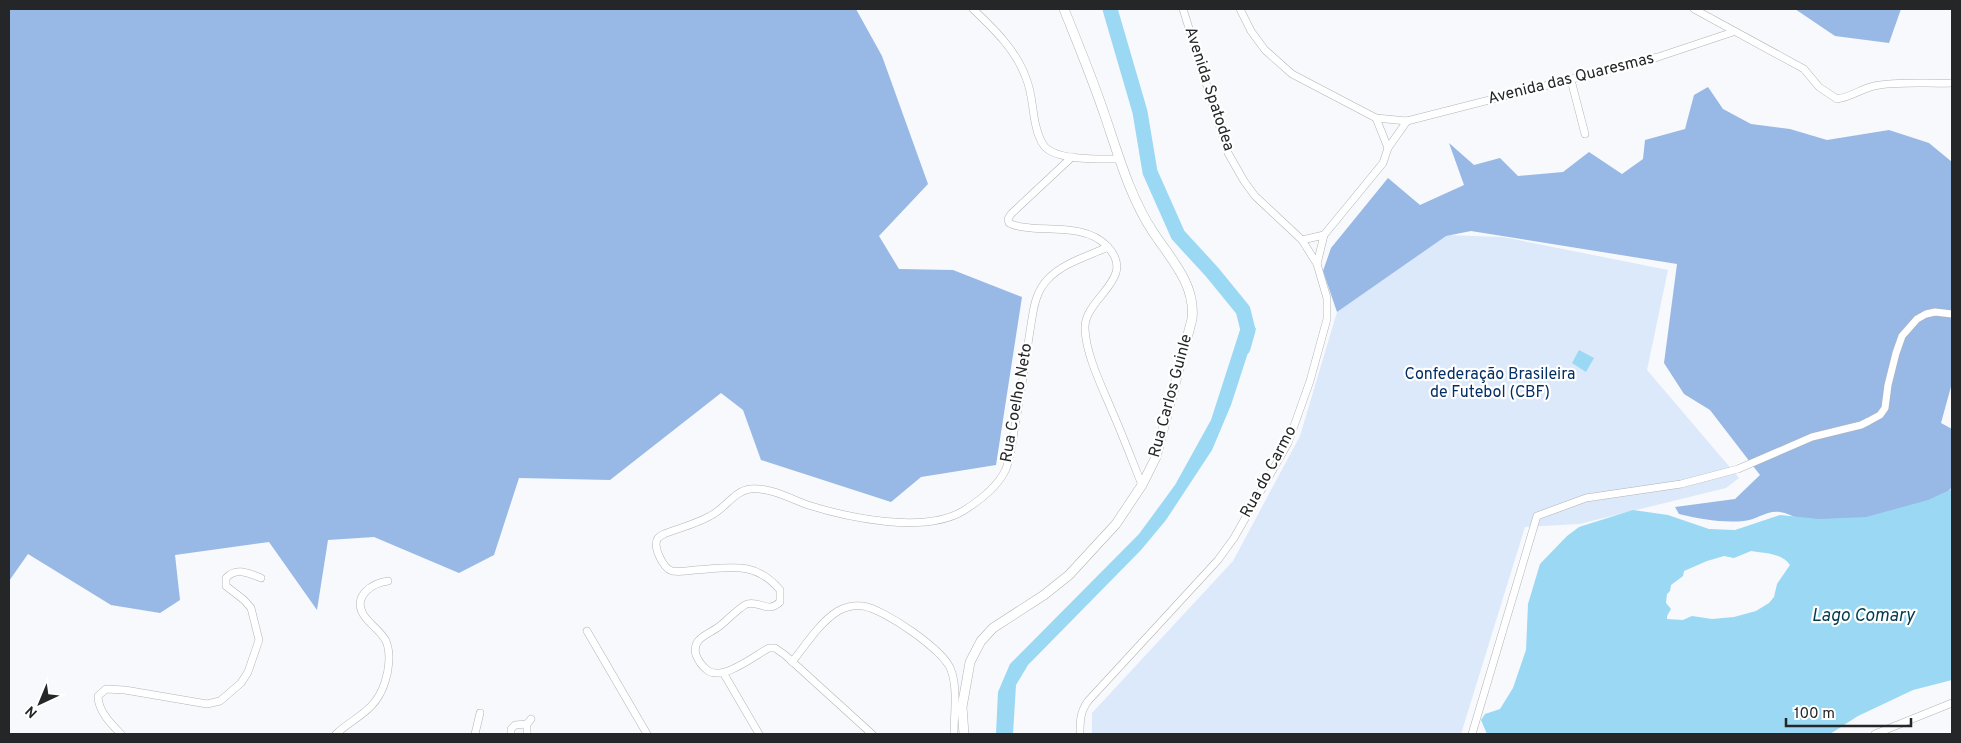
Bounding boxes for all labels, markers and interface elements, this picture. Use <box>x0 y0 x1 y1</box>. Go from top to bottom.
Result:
street label: Avenida Spatodea <box>1180 24 1238 154</box>
street label: Avenida das Quaresmas <box>1486 49 1656 109</box>
street label: Rua Carlos Guinle <box>1145 332 1197 460</box>
street label: Rua Coelho Neto <box>997 342 1037 464</box>
park label: Confederação Brasileira de Futebol (CBF) <box>1405 365 1575 403</box>
street label: Rua do Carmo <box>1236 423 1302 521</box>
water label: Lago Comary <box>1811 605 1916 628</box>
north arrow <box>15 678 65 728</box>
scale bar <box>1786 696 1911 728</box>
text: N <box>22 702 42 721</box>
text: 100 m <box>1794 705 1835 724</box>

